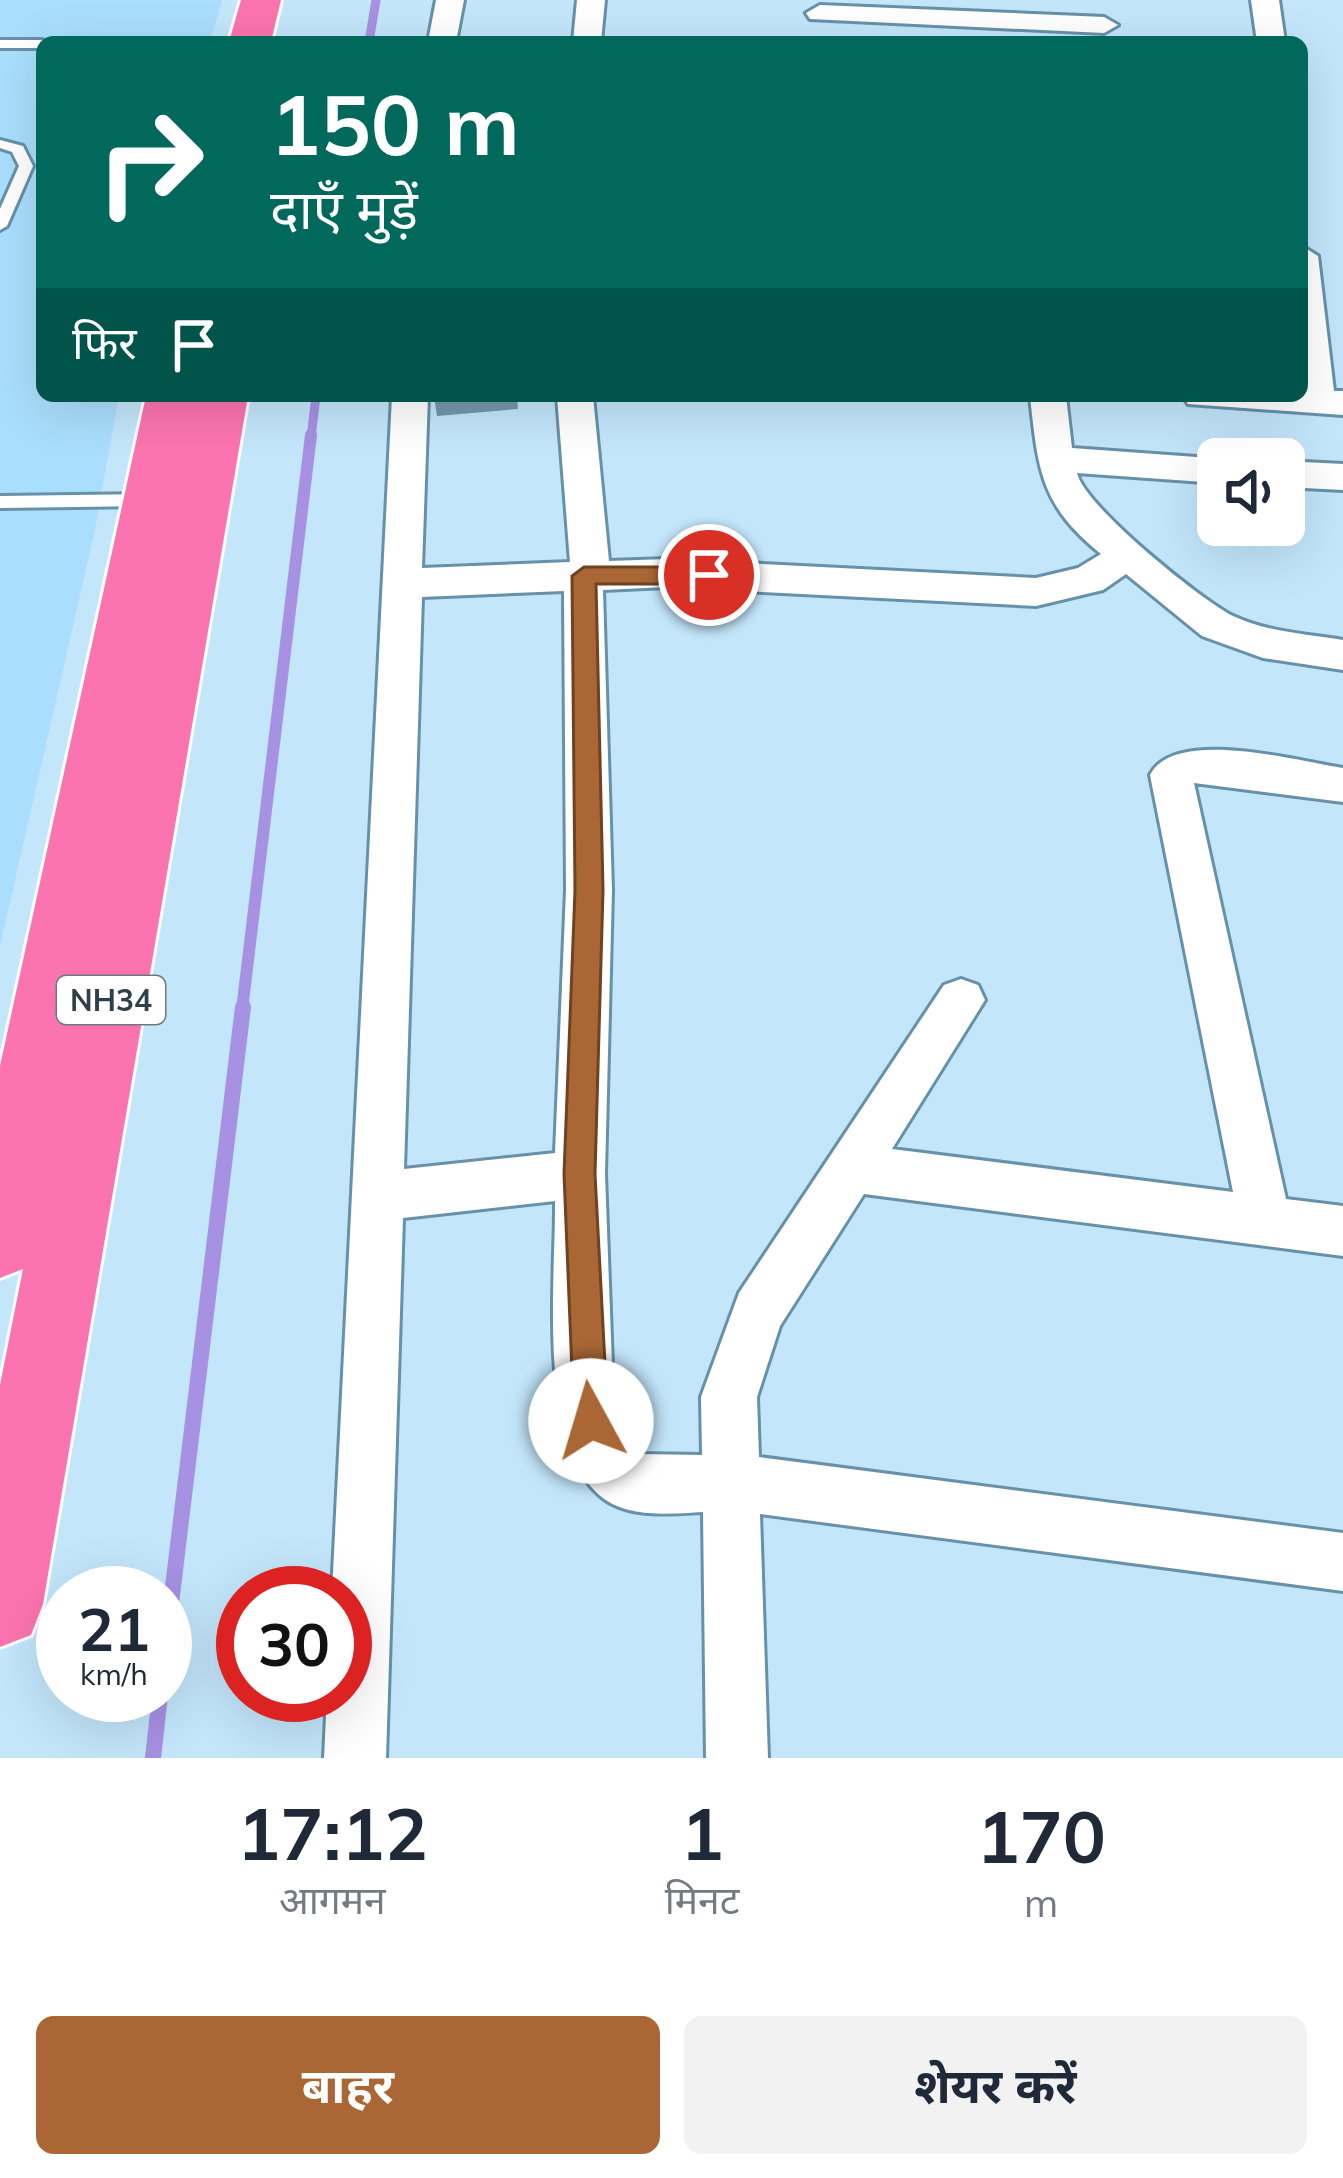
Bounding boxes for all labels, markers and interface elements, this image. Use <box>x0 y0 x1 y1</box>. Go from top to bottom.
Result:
text: 150 m <box>270 71 520 176</box>
icon: right <box>72 84 228 240</box>
text: दाएँ मुड़ें <box>270 175 418 243</box>
icon: arrive <box>161 312 227 378</box>
text: फिर <box>72 314 137 370</box>
map controls <box>1197 438 1305 546</box>
button: sound <box>1197 438 1305 546</box>
pin <box>658 524 760 626</box>
icon: arrive <box>676 542 742 608</box>
road number: NH34 <box>57 976 165 1024</box>
position arrow <box>528 1358 654 1484</box>
speed limit sign: 30 <box>216 1566 372 1722</box>
text: 21 <box>78 1591 150 1666</box>
text: km/h <box>80 1655 148 1693</box>
text: 17:12 <box>237 1788 428 1878</box>
text: 1 <box>680 1788 724 1878</box>
text: 170 <box>976 1791 1106 1881</box>
text: आगमन <box>279 1875 386 1924</box>
text: मिनट <box>665 1875 739 1924</box>
text: m <box>1024 1878 1058 1927</box>
button: बाहर <box>36 2016 660 2154</box>
button: शेयर करें <box>684 2016 1307 2154</box>

